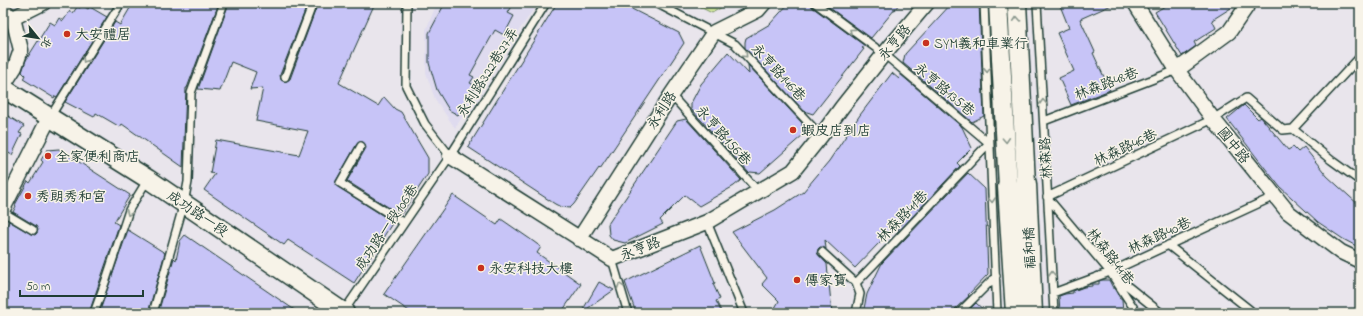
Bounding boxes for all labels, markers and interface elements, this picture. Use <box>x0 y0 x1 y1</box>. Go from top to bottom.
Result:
one-way arrow <box>1013 16 1022 22</box>
north arrow <box>18 18 58 58</box>
street label: 永亨路 <box>874 20 917 66</box>
street label: 永利路322巷27弄 <box>452 24 524 122</box>
place label: 大安禮居 <box>75 25 131 46</box>
marker: 大安禮居 <box>62 29 72 39</box>
one-way arrow <box>850 29 857 36</box>
text: 北 <box>36 34 55 51</box>
place label: SYM義和車業行 <box>934 34 1028 55</box>
marker: SYM義和車業行 <box>921 38 931 48</box>
street label: 永亨路146巷 <box>746 39 811 107</box>
one-way arrow <box>740 50 748 58</box>
one-way arrow <box>82 56 90 63</box>
street label: 永亨路135巷 <box>909 58 980 123</box>
street label: 林森路48巷 <box>1071 62 1143 106</box>
one-way arrow <box>983 67 991 73</box>
street label: 永利路 <box>642 87 683 134</box>
one-way arrow <box>1038 99 1047 105</box>
street label: 永亨路156巷 <box>690 101 756 171</box>
place label: 蝦皮店到店 <box>801 121 871 142</box>
street label: 國中路 <box>1211 123 1254 169</box>
street label: 林森路46巷 <box>1090 124 1162 172</box>
marker: 蝦皮店到店 <box>788 125 798 135</box>
street label: 林森路 <box>1035 136 1058 179</box>
one-way arrow <box>1001 137 1010 143</box>
place label: 全家便利商店 <box>56 147 140 168</box>
marker: 全家便利商店 <box>43 151 53 161</box>
street label: 成功路一段106巷 <box>350 179 425 275</box>
street label: 林森路41巷 <box>873 185 934 248</box>
street label: 成功路一段 <box>162 186 232 243</box>
place label: 秀朗秀和宮 <box>36 187 106 208</box>
marker: 秀朗秀和宮 <box>23 191 33 201</box>
one-way arrow <box>988 197 997 203</box>
one-way arrow <box>125 209 133 216</box>
street label: 林森路40巷 <box>1124 212 1196 260</box>
street label: 林森路44巷 <box>1081 224 1139 291</box>
street label: 福和橋 <box>1019 226 1042 269</box>
street label: 永亨路 <box>617 232 664 267</box>
place label: 永安科技大樓 <box>489 259 573 280</box>
marker: 永安科技大樓 <box>476 263 486 273</box>
place label: 傳家寶 <box>805 271 847 292</box>
one-way arrow <box>1047 271 1056 277</box>
scale bar <box>20 272 143 298</box>
marker: 傳家寶 <box>792 275 802 285</box>
text: 50 m <box>26 278 50 296</box>
one-way arrow <box>616 283 625 290</box>

